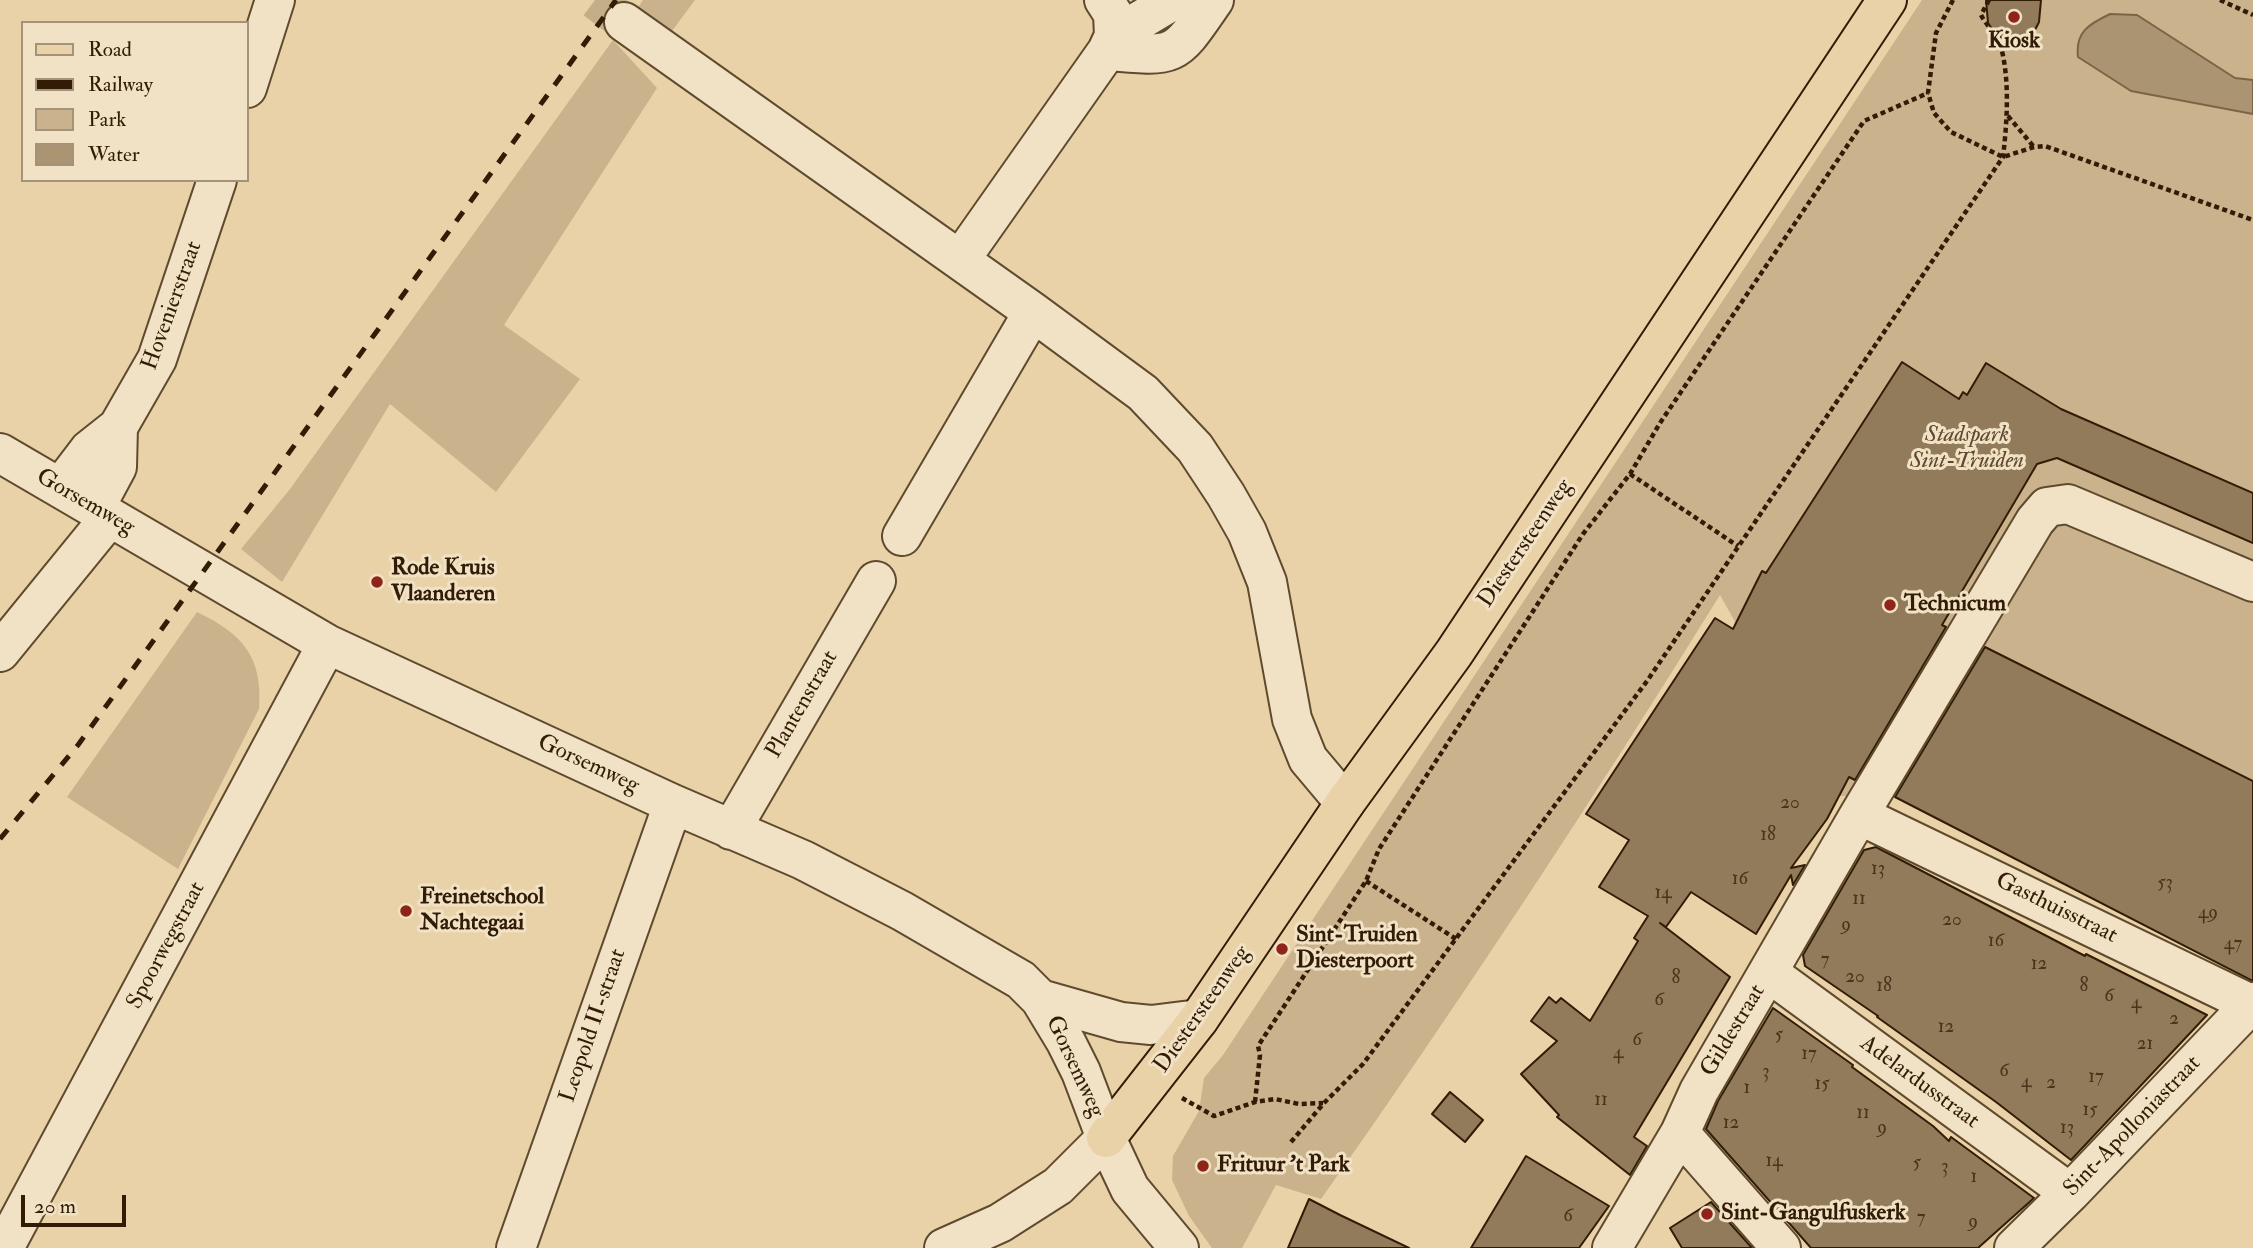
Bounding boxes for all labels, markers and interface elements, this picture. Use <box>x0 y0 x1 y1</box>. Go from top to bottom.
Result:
marker: Kiosk <box>2006 9 2022 25</box>
legend <box>21 21 248 182</box>
place label: Kiosk <box>1988 28 2040 56</box>
text: Road <box>88 36 132 63</box>
text: Railway <box>88 71 153 98</box>
text: Park <box>88 106 126 133</box>
text: Water <box>88 141 140 168</box>
street label: Hovenierstraat <box>137 238 209 374</box>
park label: Stadspark Sint-Truiden <box>1910 422 2024 476</box>
street label: Gorsemweg <box>31 464 139 542</box>
street label: Diestersteenweg <box>1473 475 1579 613</box>
place label: Rode Kruis Vlaanderen <box>391 555 495 609</box>
marker: Rode Kruis Vlaanderen <box>369 574 385 590</box>
place label: Technicum <box>1904 591 2006 619</box>
marker: Technicum <box>1882 597 1898 613</box>
street label: Plantenstraat <box>761 646 845 764</box>
street label: Gorsemweg <box>533 729 643 801</box>
house number: 20 <box>1780 793 1800 815</box>
house number: 18 <box>1760 825 1776 847</box>
house number: 13 <box>1871 859 1885 881</box>
street label: Gasthuisstraat <box>1991 868 2121 950</box>
house number: 16 <box>1732 869 1748 891</box>
house number: 53 <box>2157 873 2173 895</box>
street label: Spoorwegstraat <box>122 878 212 1014</box>
house number: 14 <box>1654 883 1672 905</box>
place label: Freinetschool Nachtegaai <box>420 884 544 938</box>
house number: 11 <box>1852 889 1866 911</box>
marker: Freinetschool Nachtegaai <box>398 903 414 919</box>
house number: 49 <box>2198 903 2218 925</box>
house number: 20 <box>1942 910 1962 932</box>
house number: 9 <box>1841 915 1851 937</box>
place label: Sint-Truiden Diesterpoort <box>1296 922 1418 976</box>
house number: 16 <box>1988 931 2004 953</box>
house number: 47 <box>2224 934 2242 956</box>
street label: Diestersteenweg <box>1149 941 1257 1079</box>
marker: Sint-Truiden Diesterpoort <box>1274 941 1290 957</box>
street label: Leopold II-straat <box>555 946 633 1106</box>
house number: 7 <box>1821 950 1829 972</box>
house number: 12 <box>2031 954 2047 976</box>
house number: 20 <box>1845 967 1865 989</box>
house number: 8 <box>1672 968 1680 990</box>
house number: 18 <box>1876 976 1892 998</box>
house number: 8 <box>2080 976 2088 998</box>
street label: Gildestraat <box>1696 980 1772 1082</box>
house number: 6 <box>2104 986 2114 1008</box>
house number: 6 <box>1654 990 1664 1012</box>
house number: 4 <box>2131 993 2141 1015</box>
house number: 2 <box>2169 1009 2179 1031</box>
street label: Gorsemweg <box>1038 1012 1110 1122</box>
house number: 12 <box>1938 1017 1954 1039</box>
house number: 5 <box>1775 1025 1783 1047</box>
house number: 6 <box>1632 1030 1642 1052</box>
street label: Adelardusstraat <box>1854 1030 1984 1136</box>
house number: 21 <box>2137 1034 2153 1056</box>
house number: 4 <box>1613 1043 1623 1065</box>
house number: 17 <box>1801 1044 1817 1066</box>
street label: Sint-Apolloniastraat <box>2059 1051 2207 1203</box>
house number: 6 <box>1999 1061 2009 1083</box>
house number: 3 <box>1762 1062 1770 1084</box>
house number: 17 <box>2088 1067 2104 1089</box>
house number: 4 <box>2021 1072 2031 1094</box>
house number: 2 <box>2046 1073 2056 1095</box>
house number: 15 <box>1814 1074 1830 1096</box>
house number: 1 <box>1744 1078 1750 1100</box>
house number: 11 <box>1594 1090 1608 1112</box>
house number: 15 <box>2082 1100 2098 1122</box>
house number: 11 <box>1856 1103 1870 1125</box>
house number: 12 <box>1723 1113 1739 1135</box>
house number: 9 <box>1877 1118 1887 1140</box>
house number: 13 <box>2060 1118 2074 1140</box>
house number: 14 <box>1765 1151 1783 1173</box>
place label: Frituur 't Park <box>1217 1152 1350 1180</box>
house number: 5 <box>1913 1153 1921 1175</box>
house number: 3 <box>1941 1157 1949 1179</box>
marker: Frituur 't Park <box>1195 1158 1211 1174</box>
house number: 1 <box>1971 1167 1977 1189</box>
scale bar <box>24 1182 130 1226</box>
text: 20 m <box>34 1193 76 1220</box>
place label: Sint-Gangulfuskerk <box>1721 1200 1906 1228</box>
house number: 6 <box>1563 1206 1573 1228</box>
marker: Sint-Gangulfuskerk <box>1699 1206 1715 1222</box>
house number: 7 <box>1917 1208 1925 1230</box>
house number: 9 <box>1968 1212 1978 1234</box>

